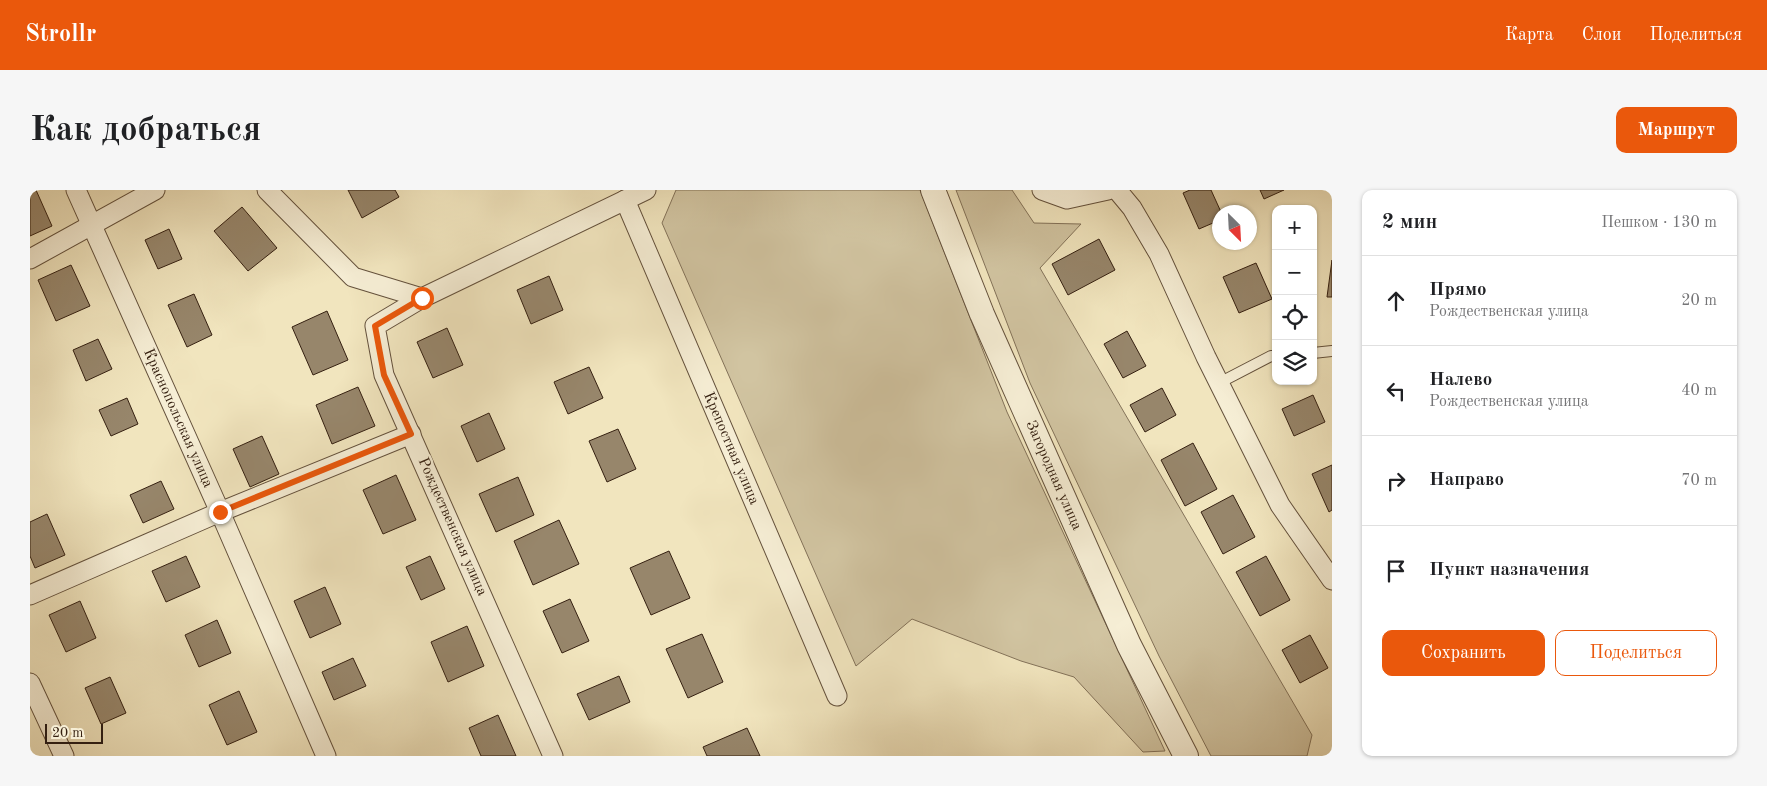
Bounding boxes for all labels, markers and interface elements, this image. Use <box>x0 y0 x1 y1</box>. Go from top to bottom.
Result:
text: Strollr <box>25 23 96 47</box>
text: Карта <box>1505 26 1554 44</box>
text: Слои <box>1582 26 1621 44</box>
text: Поделиться <box>1649 26 1742 44</box>
button: Маршрут <box>1616 107 1737 153</box>
text: Как добраться <box>30 113 261 148</box>
north arrow <box>1212 205 1257 250</box>
map controls <box>1272 205 1317 385</box>
button: + <box>1272 205 1317 250</box>
text: 2 мин <box>1382 212 1437 233</box>
text: Пешком · 130 m <box>1601 215 1717 231</box>
button: − <box>1272 250 1317 295</box>
text: Прямо <box>1429 281 1487 300</box>
route start <box>411 287 434 310</box>
icon: ahead <box>1382 287 1410 315</box>
text: 20 m <box>1681 293 1717 309</box>
button: locate <box>1272 295 1317 340</box>
text: Рождественская улица <box>1429 304 1589 320</box>
button: layers <box>1272 340 1317 385</box>
street label: Краснопольская улица <box>140 346 216 491</box>
text: Налево <box>1429 371 1492 390</box>
icon: left <box>1382 377 1410 405</box>
text: 40 m <box>1681 383 1717 399</box>
street label: Крепостная улица <box>700 390 762 507</box>
text: Рождественская улица <box>1429 394 1589 410</box>
street label: Загородная улица <box>1023 418 1085 533</box>
street label: Рождественская улица <box>415 456 490 599</box>
icon: right <box>1382 467 1410 495</box>
text: Направо <box>1429 471 1504 490</box>
text: 70 m <box>1681 473 1717 489</box>
route end <box>209 501 232 524</box>
icon: arrive <box>1382 557 1410 585</box>
text: Пункт назначения <box>1429 561 1589 580</box>
button: Сохранить <box>1382 630 1545 676</box>
button: Поделиться <box>1555 630 1717 676</box>
scale bar <box>45 721 102 744</box>
text: 20 m <box>52 726 83 740</box>

